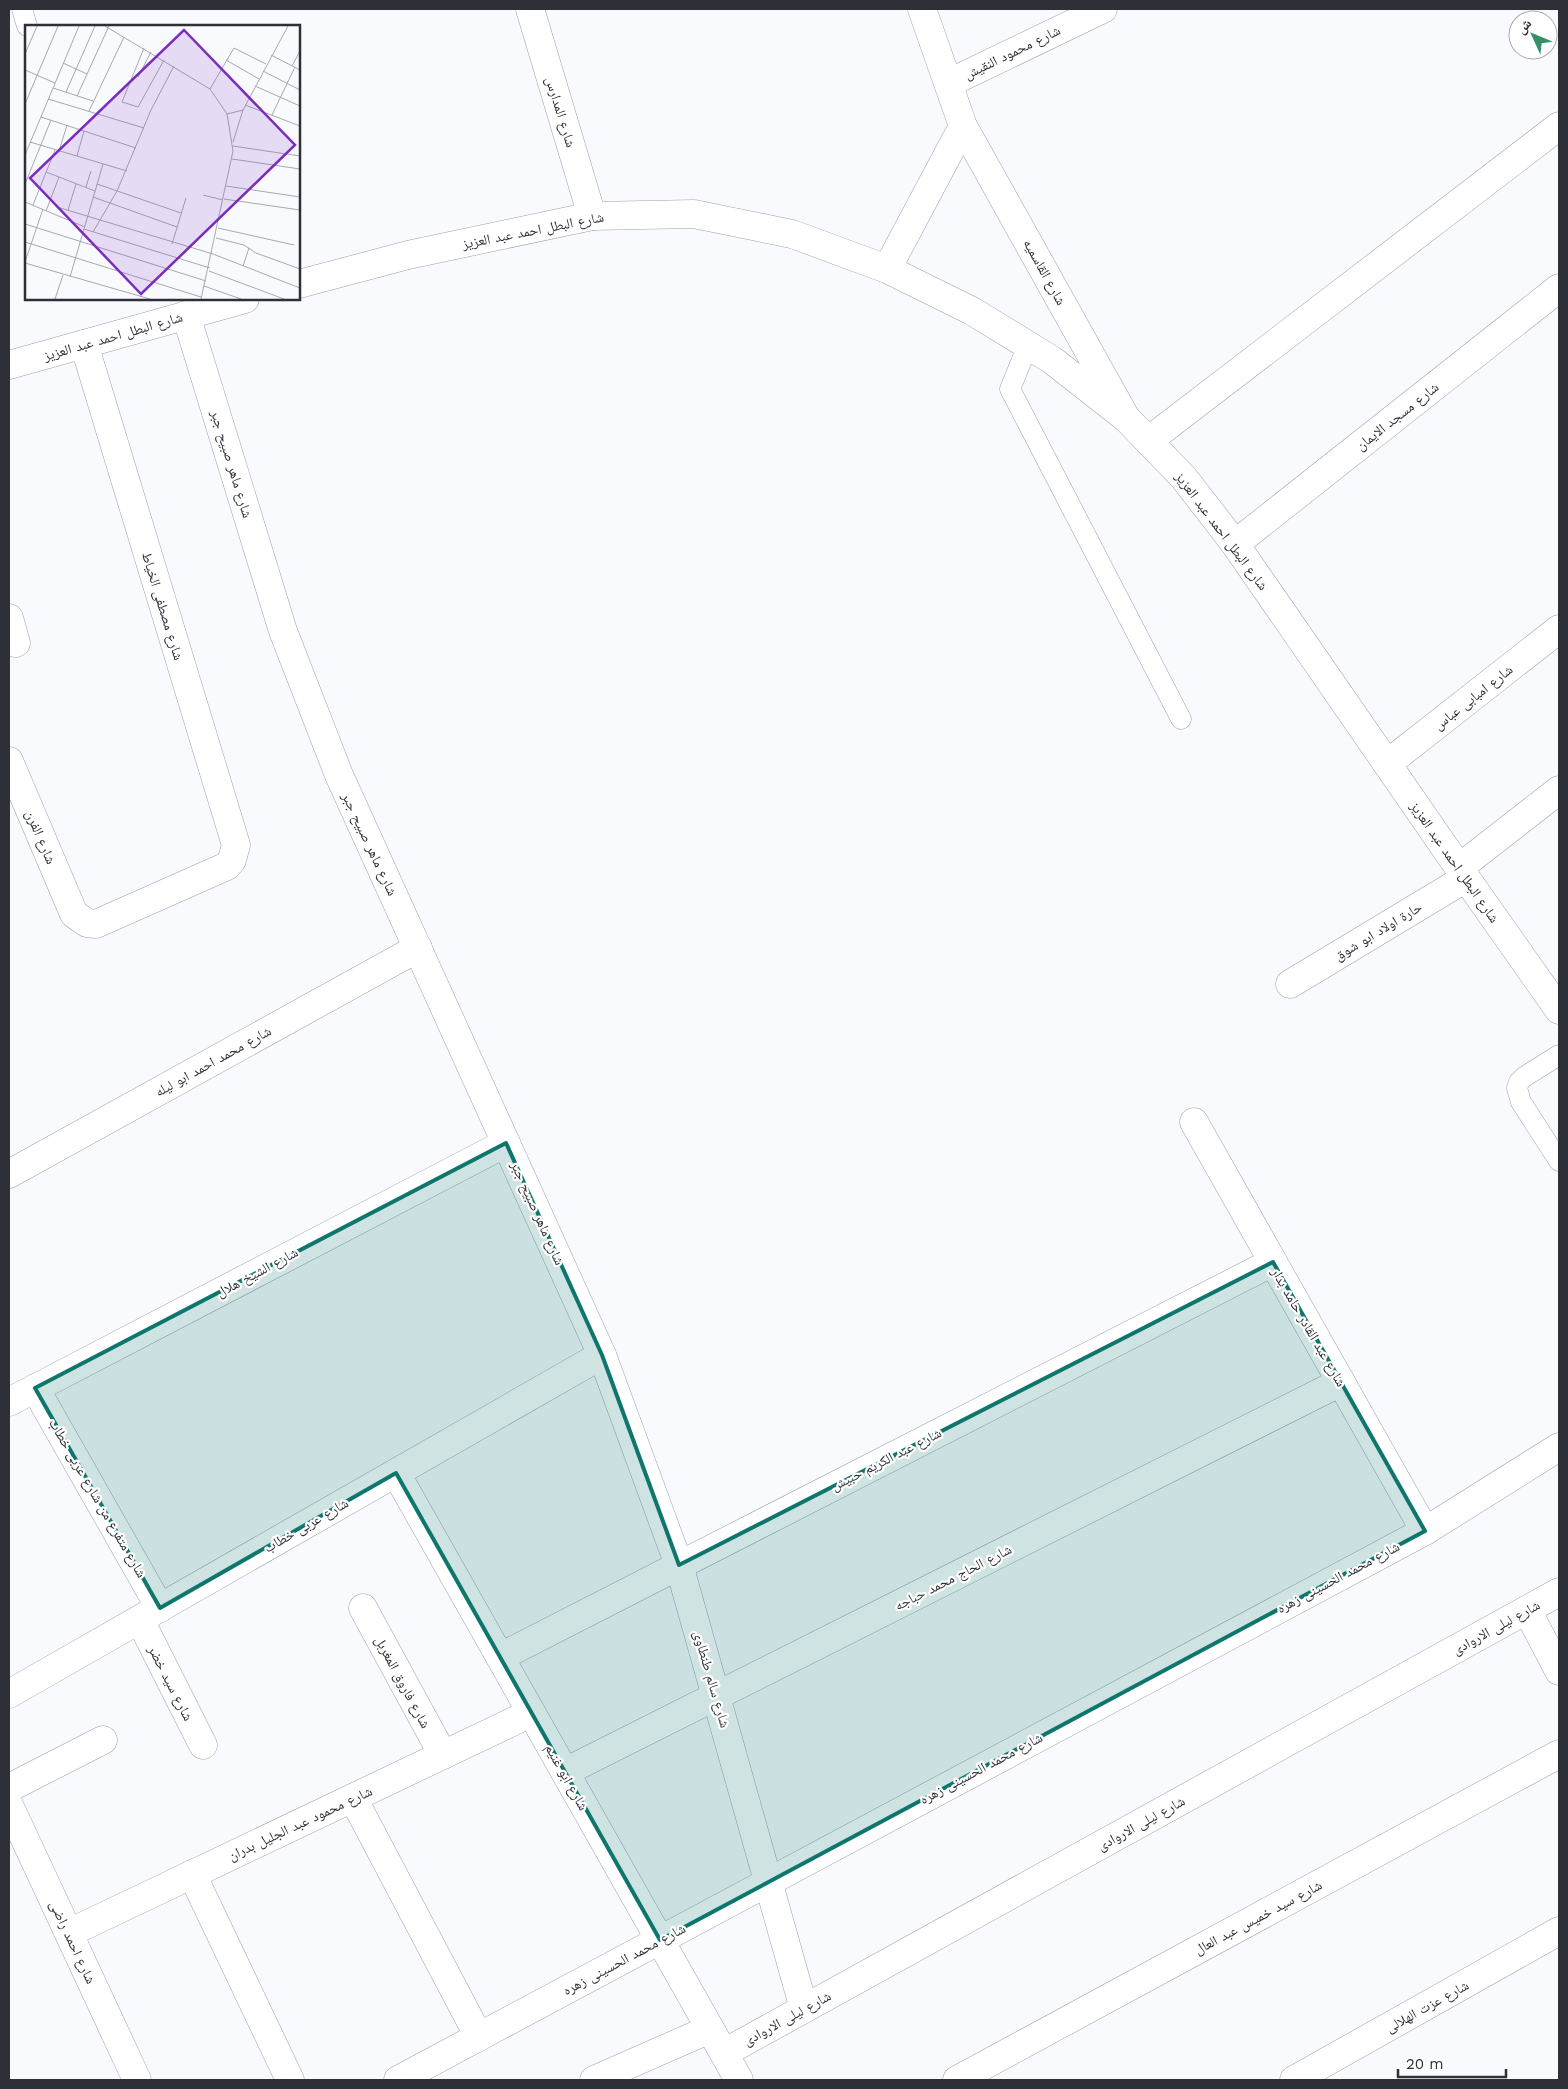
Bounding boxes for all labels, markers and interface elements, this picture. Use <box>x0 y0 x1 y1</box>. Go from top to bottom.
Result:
north arrow <box>1508 10 1558 60</box>
text: ش <box>1513 15 1535 38</box>
street label: شارع محمود النقيش <box>961 22 1064 84</box>
inset map <box>25 25 300 300</box>
street label: شارع المدارس <box>541 75 579 150</box>
street label: شارع البطل احمد عبد العزيز <box>460 208 606 254</box>
street label: شارع القاسميه <box>1019 236 1070 309</box>
street label: شارع البطل احمد عبد العزيز <box>41 308 185 366</box>
street label: شارع مسجد الايمان <box>1352 379 1443 455</box>
street label: شارع ماهر صبيح جبر <box>206 407 256 520</box>
street label: شارع البطل احمد عبد العزيز <box>1170 468 1272 594</box>
street label: شارع مصطفى الخياط <box>137 550 187 663</box>
street label: شارع امبابى عباس <box>1430 661 1517 734</box>
street label: شارع ماهر صبيح جبر <box>337 789 401 899</box>
street label: شارع البطل احمد عبد العزيز <box>1405 798 1503 927</box>
street label: شارع الفرن <box>21 808 59 867</box>
street label: حارة اولاد ابو شوق <box>1331 899 1425 964</box>
street label: شارع محمد احمد ابو ليله <box>152 1022 275 1101</box>
street label: شارع ماهر صبيح جبر <box>506 1158 568 1268</box>
street label: شارع الشيخ هلال <box>213 1244 301 1302</box>
street label: شارع عبد القادر حامد بدار <box>1266 1264 1350 1390</box>
street label: شارع متفرع من شارع عربى خطاب <box>44 1416 150 1581</box>
street label: شارع عبد الكريم حبيش <box>828 1424 945 1496</box>
street label: شارع عربى خطاب <box>261 1494 352 1557</box>
street label: شارع محمد الحسينى زهره <box>1274 1538 1403 1618</box>
street label: شارع الحاج محمد حباجه <box>892 1541 1015 1615</box>
street label: شارع ليلى الاروادى <box>1449 1596 1544 1659</box>
street label: شارع سالم طنطاوى <box>689 1629 733 1730</box>
street label: شارع فاروق المغربل <box>370 1633 434 1732</box>
street label: شارع سيد خضر <box>143 1642 197 1724</box>
street label: شارع محمد الحسينى زهره <box>917 1729 1046 1809</box>
street label: شارع ابو غنيم <box>540 1741 592 1814</box>
street label: شارع محمود عبد الجليل بدران <box>225 1783 375 1865</box>
street label: شارع ليلى الاروادى <box>1094 1792 1189 1855</box>
street label: شارع سيد خميس عبد العال <box>1191 1877 1326 1959</box>
street label: شارع احمد راضى <box>45 1898 99 1987</box>
street label: شارع محمد الحسينى زهره <box>560 1920 689 2000</box>
street label: شارع عزت الهلالى <box>1383 1977 1472 2037</box>
street label: شارع ليلى الاروادى <box>740 1987 835 2050</box>
scale bar <box>1398 2046 1506 2078</box>
text: 20 m <box>1406 2055 1444 2073</box>

